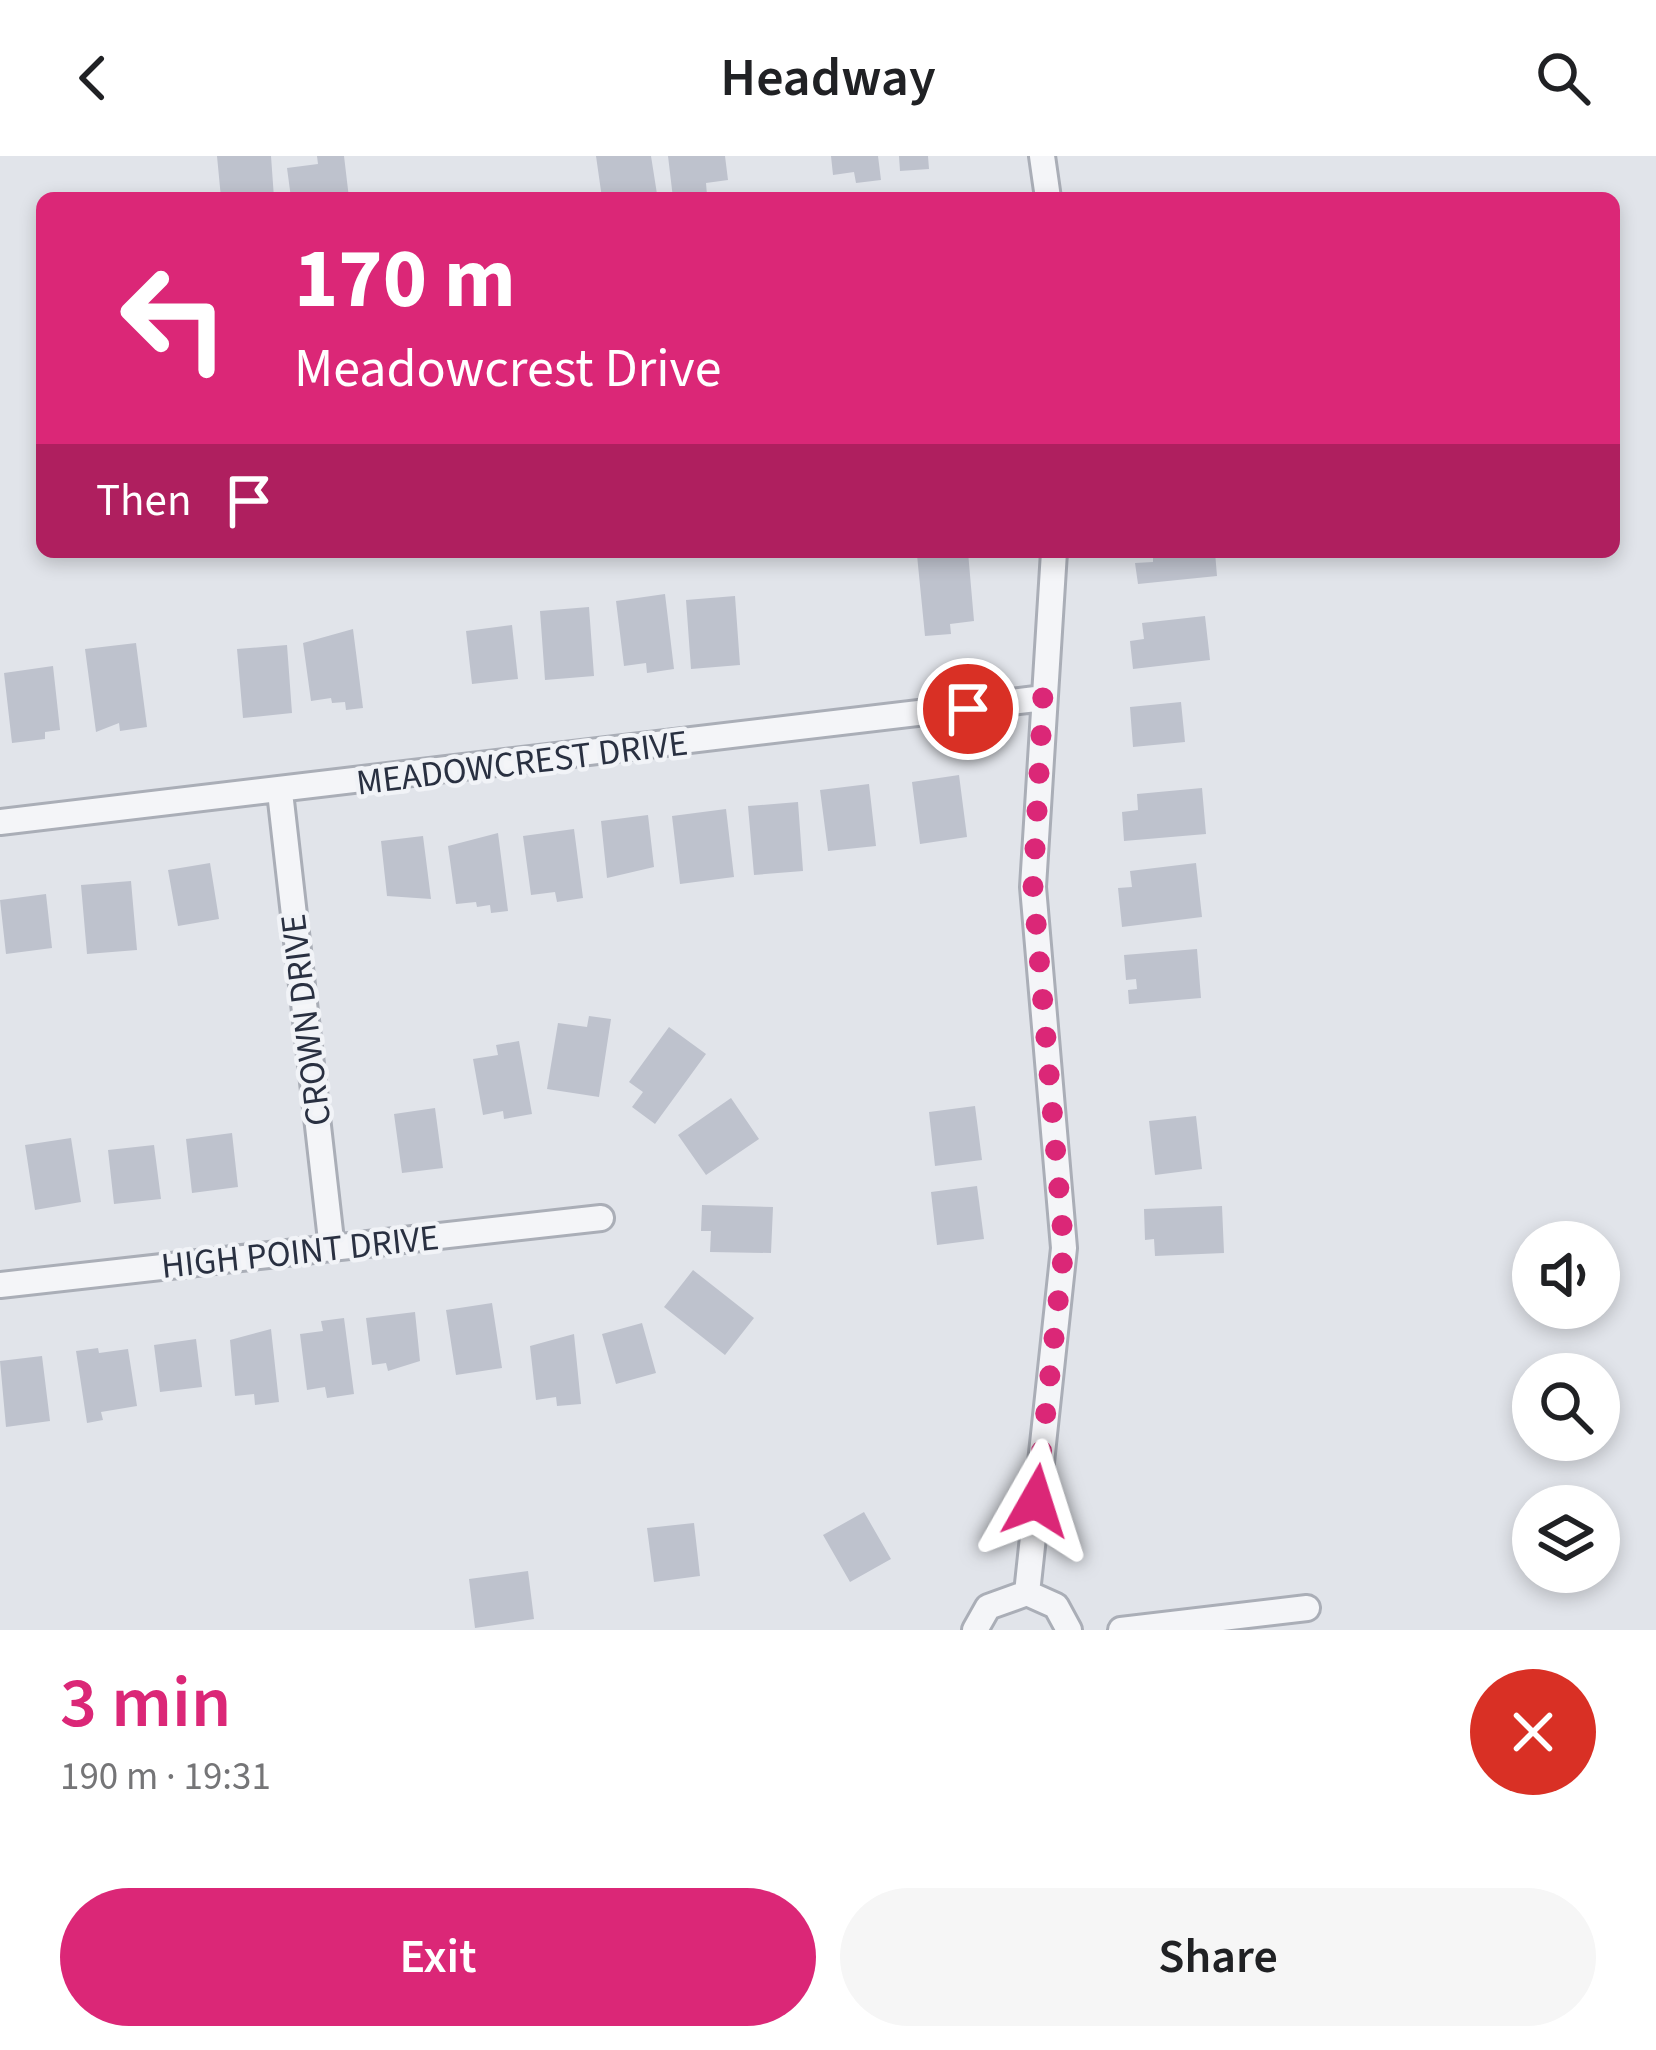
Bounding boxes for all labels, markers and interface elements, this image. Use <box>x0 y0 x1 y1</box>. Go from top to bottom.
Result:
text: Headway <box>720 40 936 117</box>
icon: back <box>60 45 126 111</box>
icon: search <box>1530 45 1596 111</box>
text: 170 m <box>294 220 516 340</box>
icon: left <box>96 240 252 396</box>
text: Meadowcrest Drive <box>294 331 721 408</box>
icon: arrive <box>216 468 282 534</box>
text: Then <box>96 469 192 533</box>
pin <box>917 658 1019 760</box>
icon: arrive <box>935 676 1001 742</box>
street label: MEADOWCREST DRIVE <box>354 717 690 809</box>
street label: CROWN DRIVE <box>268 911 344 1129</box>
street label: HIGH POINT DRIVE <box>159 1212 441 1292</box>
map controls <box>1512 1221 1620 1593</box>
button: sound <box>1512 1221 1620 1329</box>
button: search <box>1512 1353 1620 1461</box>
position arrow <box>973 1438 1099 1564</box>
button: layers <box>1512 1485 1620 1593</box>
text: 3 min <box>60 1652 231 1755</box>
button: close <box>1470 1669 1596 1795</box>
text: 190 m · 19:31 <box>60 1749 271 1805</box>
button: Exit <box>60 1888 816 2026</box>
button: Share <box>840 1888 1596 2026</box>

